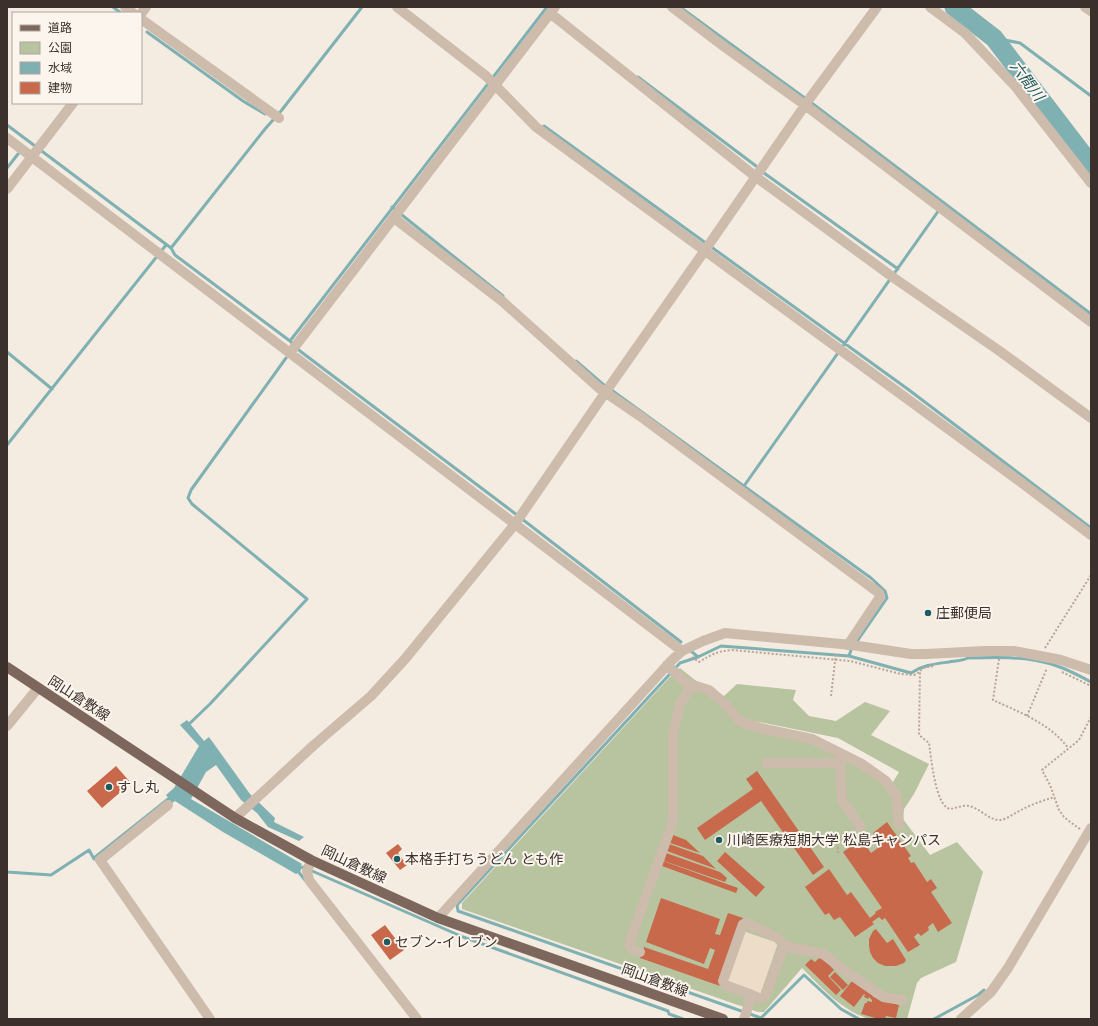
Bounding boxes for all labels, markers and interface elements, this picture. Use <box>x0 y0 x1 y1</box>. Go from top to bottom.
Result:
legend <box>12 12 142 104</box>
text: 道路 <box>48 21 72 35</box>
text: 公園 <box>48 41 72 55</box>
water label: 六間川 <box>1007 58 1049 105</box>
text: 水域 <box>48 61 72 75</box>
text: 建物 <box>48 81 72 95</box>
place label: 庄郵便局 <box>936 605 992 621</box>
marker: 庄郵便局 <box>923 608 933 618</box>
street label: 岡山倉敷線 <box>45 672 113 724</box>
place label: すし丸 <box>117 779 159 795</box>
marker: すし丸 <box>104 782 114 792</box>
place label: 川崎医療短期大学 松島キャンパス <box>727 832 941 848</box>
marker: 川崎医療短期大学 松島キャンパス <box>714 835 724 845</box>
street label: 岡山倉敷線 <box>319 842 389 886</box>
place label: 本格手打ちうどん とも作 <box>405 851 563 867</box>
marker: 本格手打ちうどん とも作 <box>392 854 402 864</box>
place label: セブン-イレブン <box>395 934 498 950</box>
marker: セブン-イレブン <box>382 937 392 947</box>
street label: 岡山倉敷線 <box>619 961 691 999</box>

